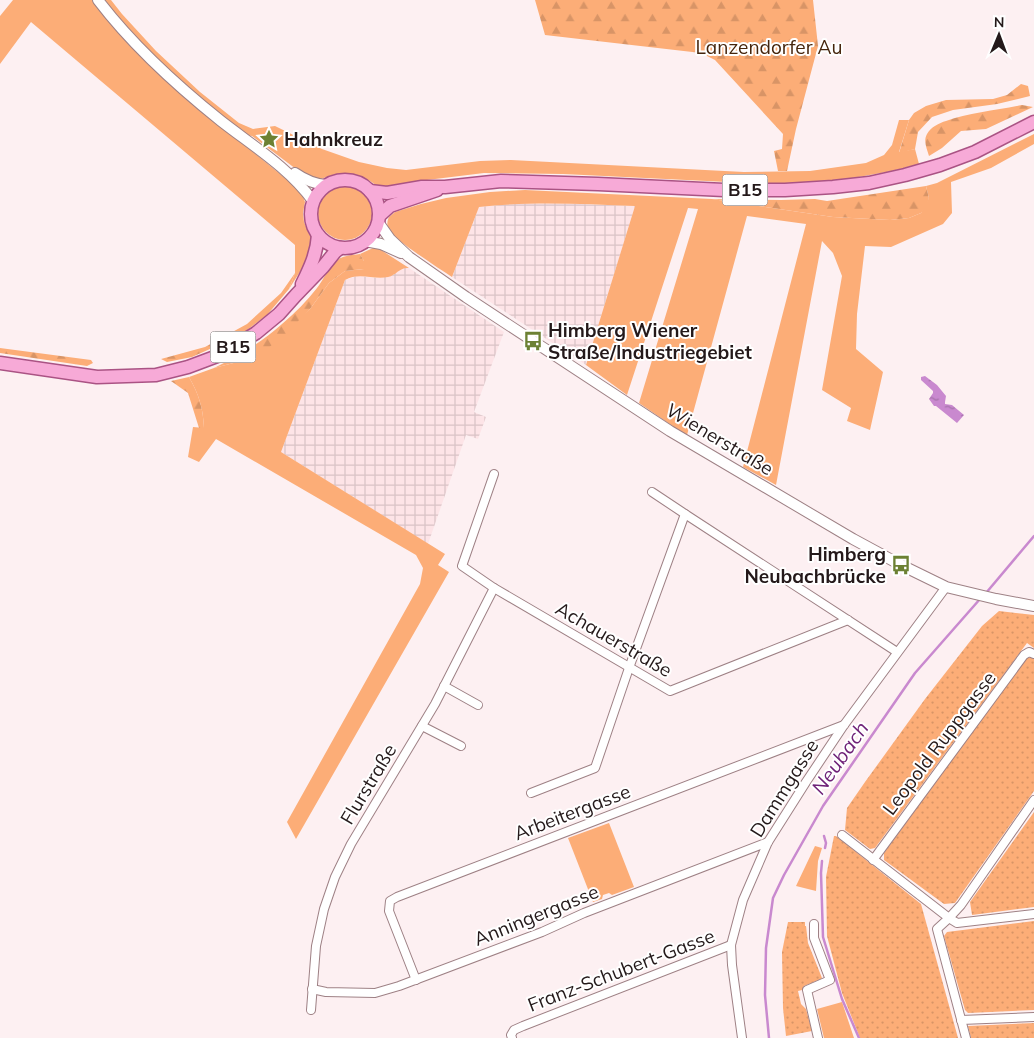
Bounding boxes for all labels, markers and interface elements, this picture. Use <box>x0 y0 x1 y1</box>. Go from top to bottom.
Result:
north arrow <box>974 10 1024 60</box>
text: N <box>994 13 1005 31</box>
park label: Lanzendorfer Au <box>696 35 842 59</box>
place label: Hahnkreuz <box>284 127 383 151</box>
place icon: Hahnkreuz <box>258 128 280 150</box>
road number: B15 <box>722 174 768 206</box>
place label: Himberg Wiener Straße/Industriegebiet <box>548 318 752 364</box>
bus stop icon: Himberg Wiener Straße/Industriegebiet <box>522 330 544 352</box>
road number: B15 <box>210 332 256 362</box>
street label: Wienerstraße <box>662 398 778 480</box>
place label: Himberg Neubachbrücke <box>744 542 886 588</box>
bus stop icon: Himberg Neubachbrücke <box>890 554 912 576</box>
street label: Achauerstraße <box>551 596 677 682</box>
street label: Leopold Ruppgasse <box>877 666 1001 820</box>
water label: Neubach <box>806 717 874 799</box>
street label: Dammgasse <box>744 735 824 841</box>
street label: Flurstraße <box>335 739 401 829</box>
street label: Arbeitergasse <box>510 779 634 845</box>
street label: Anningergasse <box>470 879 602 951</box>
street label: Franz-Schubert-Gasse <box>524 923 718 1017</box>

